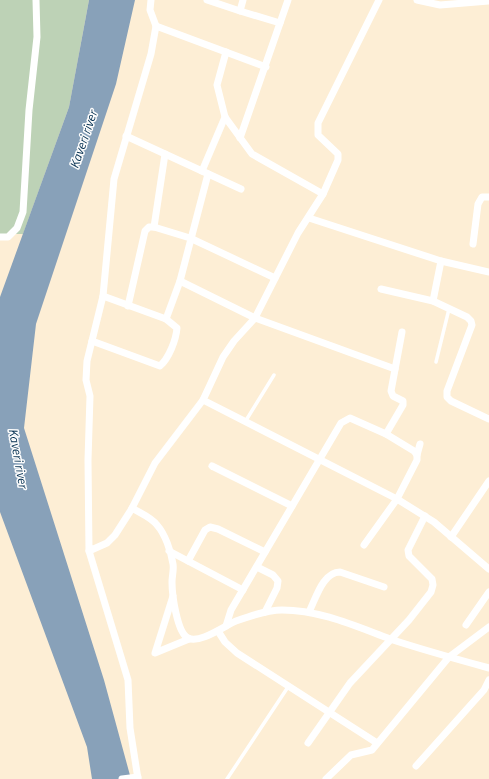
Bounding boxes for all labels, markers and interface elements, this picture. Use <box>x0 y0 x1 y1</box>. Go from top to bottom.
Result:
water label: Kaveri river <box>66 107 102 170</box>
water label: Kaveri river <box>4 428 32 491</box>

